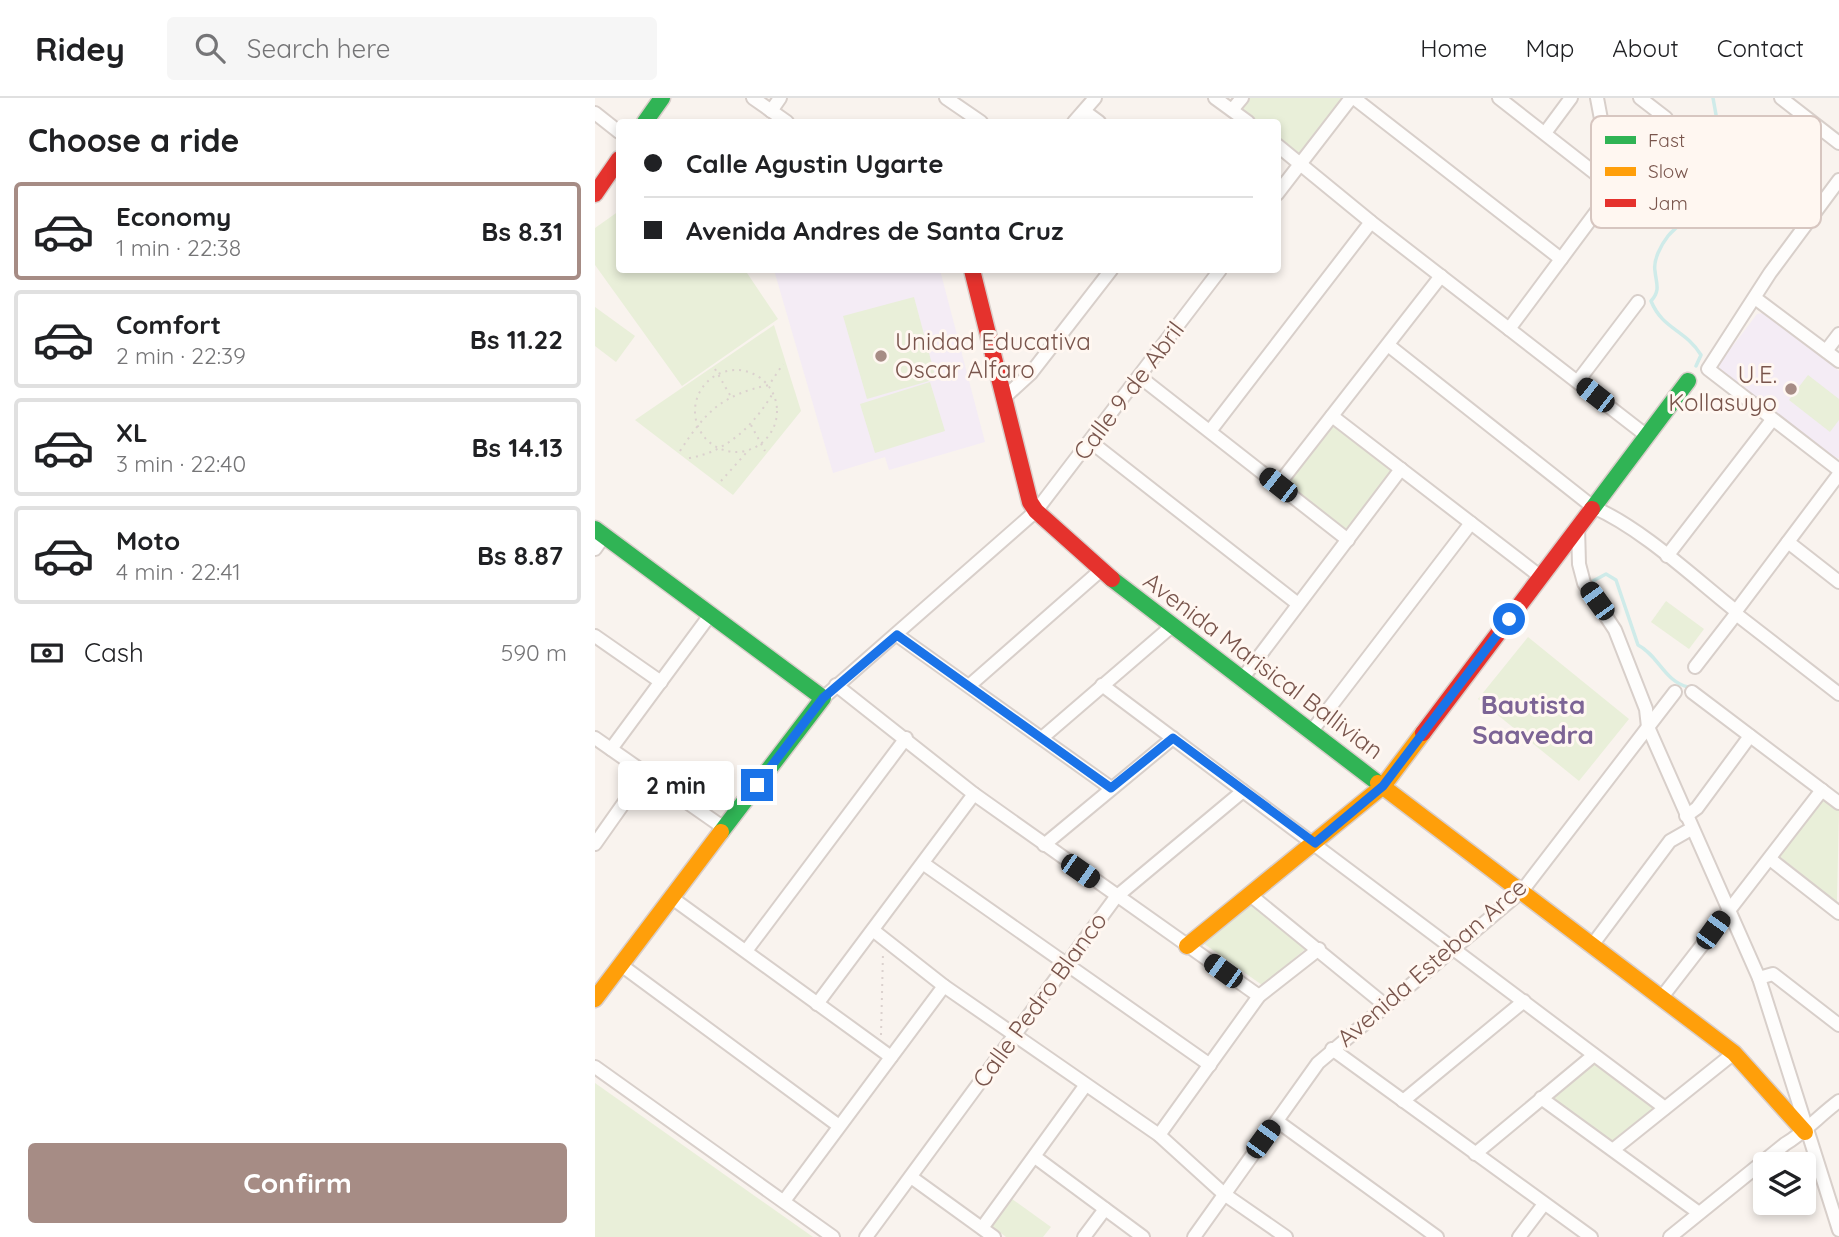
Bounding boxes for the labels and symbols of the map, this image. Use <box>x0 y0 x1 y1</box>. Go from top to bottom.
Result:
legend <box>1591 116 1821 228</box>
text: Fast <box>1648 128 1685 152</box>
text: Slow <box>1648 159 1689 183</box>
text: Jam <box>1648 191 1688 215</box>
street label: Calle 9 de Abril <box>1066 315 1190 466</box>
place label: Unidad Educativa Oscar Alfaro <box>895 326 1091 384</box>
marker: Unidad Educativa Oscar Alfaro <box>873 348 889 364</box>
place label: U.E. Kollasuyo <box>1668 359 1777 417</box>
car <box>1572 374 1619 416</box>
marker: U.E. Kollasuyo <box>1783 381 1799 397</box>
car <box>1255 464 1302 506</box>
street label: Avenida Marisical Ballivian <box>1138 565 1389 765</box>
car <box>1577 578 1618 624</box>
route start <box>1493 603 1525 635</box>
district label: Bautista Saavedra <box>1472 688 1594 751</box>
callout: 2 min <box>617 760 733 810</box>
route end <box>741 769 773 801</box>
car <box>1057 850 1104 892</box>
street label: Avenida Esteban Arce <box>1330 872 1532 1053</box>
street label: Calle Pedro Blanco <box>965 906 1113 1093</box>
car <box>1693 907 1734 953</box>
car <box>1200 950 1247 992</box>
car <box>1243 1116 1284 1162</box>

